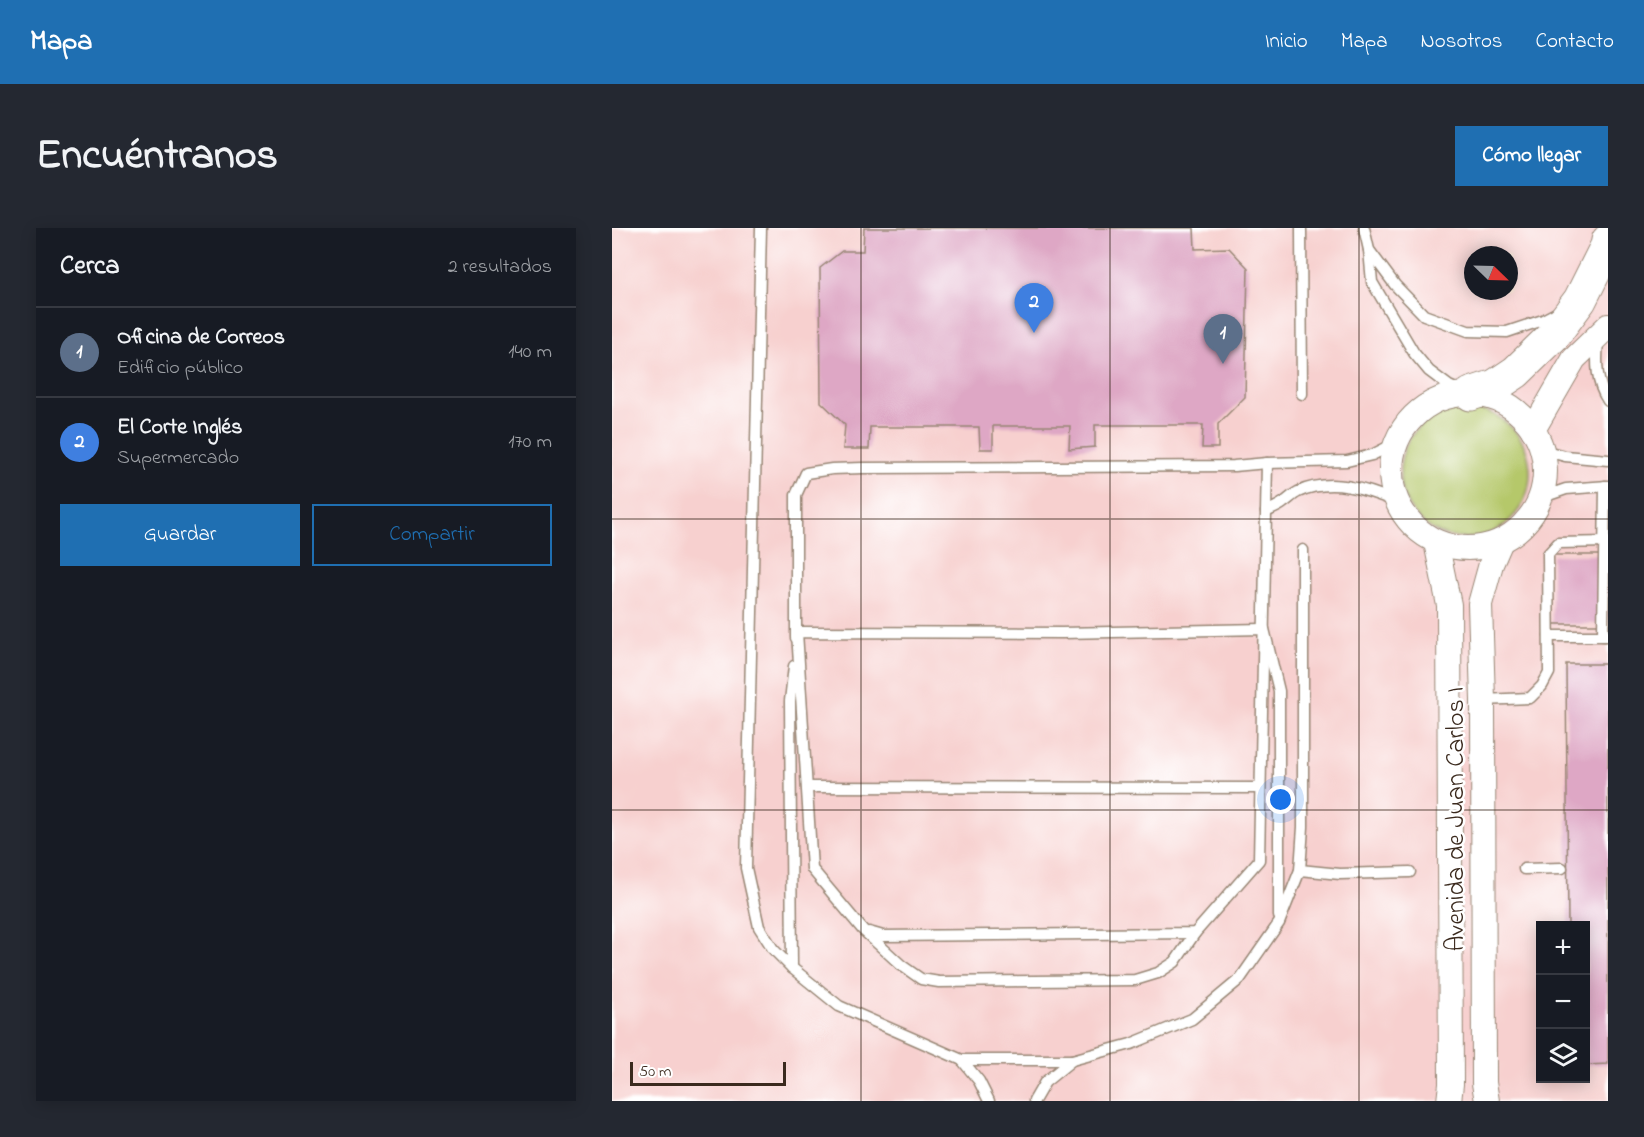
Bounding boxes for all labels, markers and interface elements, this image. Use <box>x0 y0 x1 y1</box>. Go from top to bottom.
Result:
text: Mapa <box>30 22 92 63</box>
text: Inicio <box>1265 27 1308 57</box>
text: Mapa <box>1341 27 1388 57</box>
text: Nosotros <box>1421 27 1503 57</box>
text: Contacto <box>1536 27 1614 57</box>
text: Encuéntranos <box>36 126 278 187</box>
button: Cómo llegar <box>1455 126 1608 186</box>
north arrow <box>1464 246 1518 300</box>
text: Cerca <box>60 248 120 286</box>
text: 2 resultados <box>448 253 552 282</box>
pin: 2 <box>1014 284 1054 333</box>
pin: 1 <box>1204 314 1242 364</box>
text: Oficina de Correos <box>117 322 285 354</box>
text: 1 <box>76 338 83 367</box>
text: 140 m <box>508 338 552 367</box>
text: Edificio público <box>117 354 243 383</box>
text: El Corte Inglés <box>117 412 242 444</box>
text: 2 <box>75 428 84 457</box>
text: 170 m <box>508 428 552 457</box>
text: Supermercado <box>117 444 239 473</box>
button: Guardar <box>60 504 300 566</box>
button: Compartir <box>312 504 552 566</box>
street label: Avenida de Juan Carlos I <box>1438 687 1476 951</box>
your location <box>1266 785 1295 814</box>
map controls <box>1536 921 1590 1083</box>
button: + <box>1536 921 1590 975</box>
button: − <box>1536 975 1590 1029</box>
button: layers <box>1536 1029 1590 1083</box>
scale bar <box>630 1059 786 1086</box>
text: 50 m <box>639 1060 671 1084</box>

